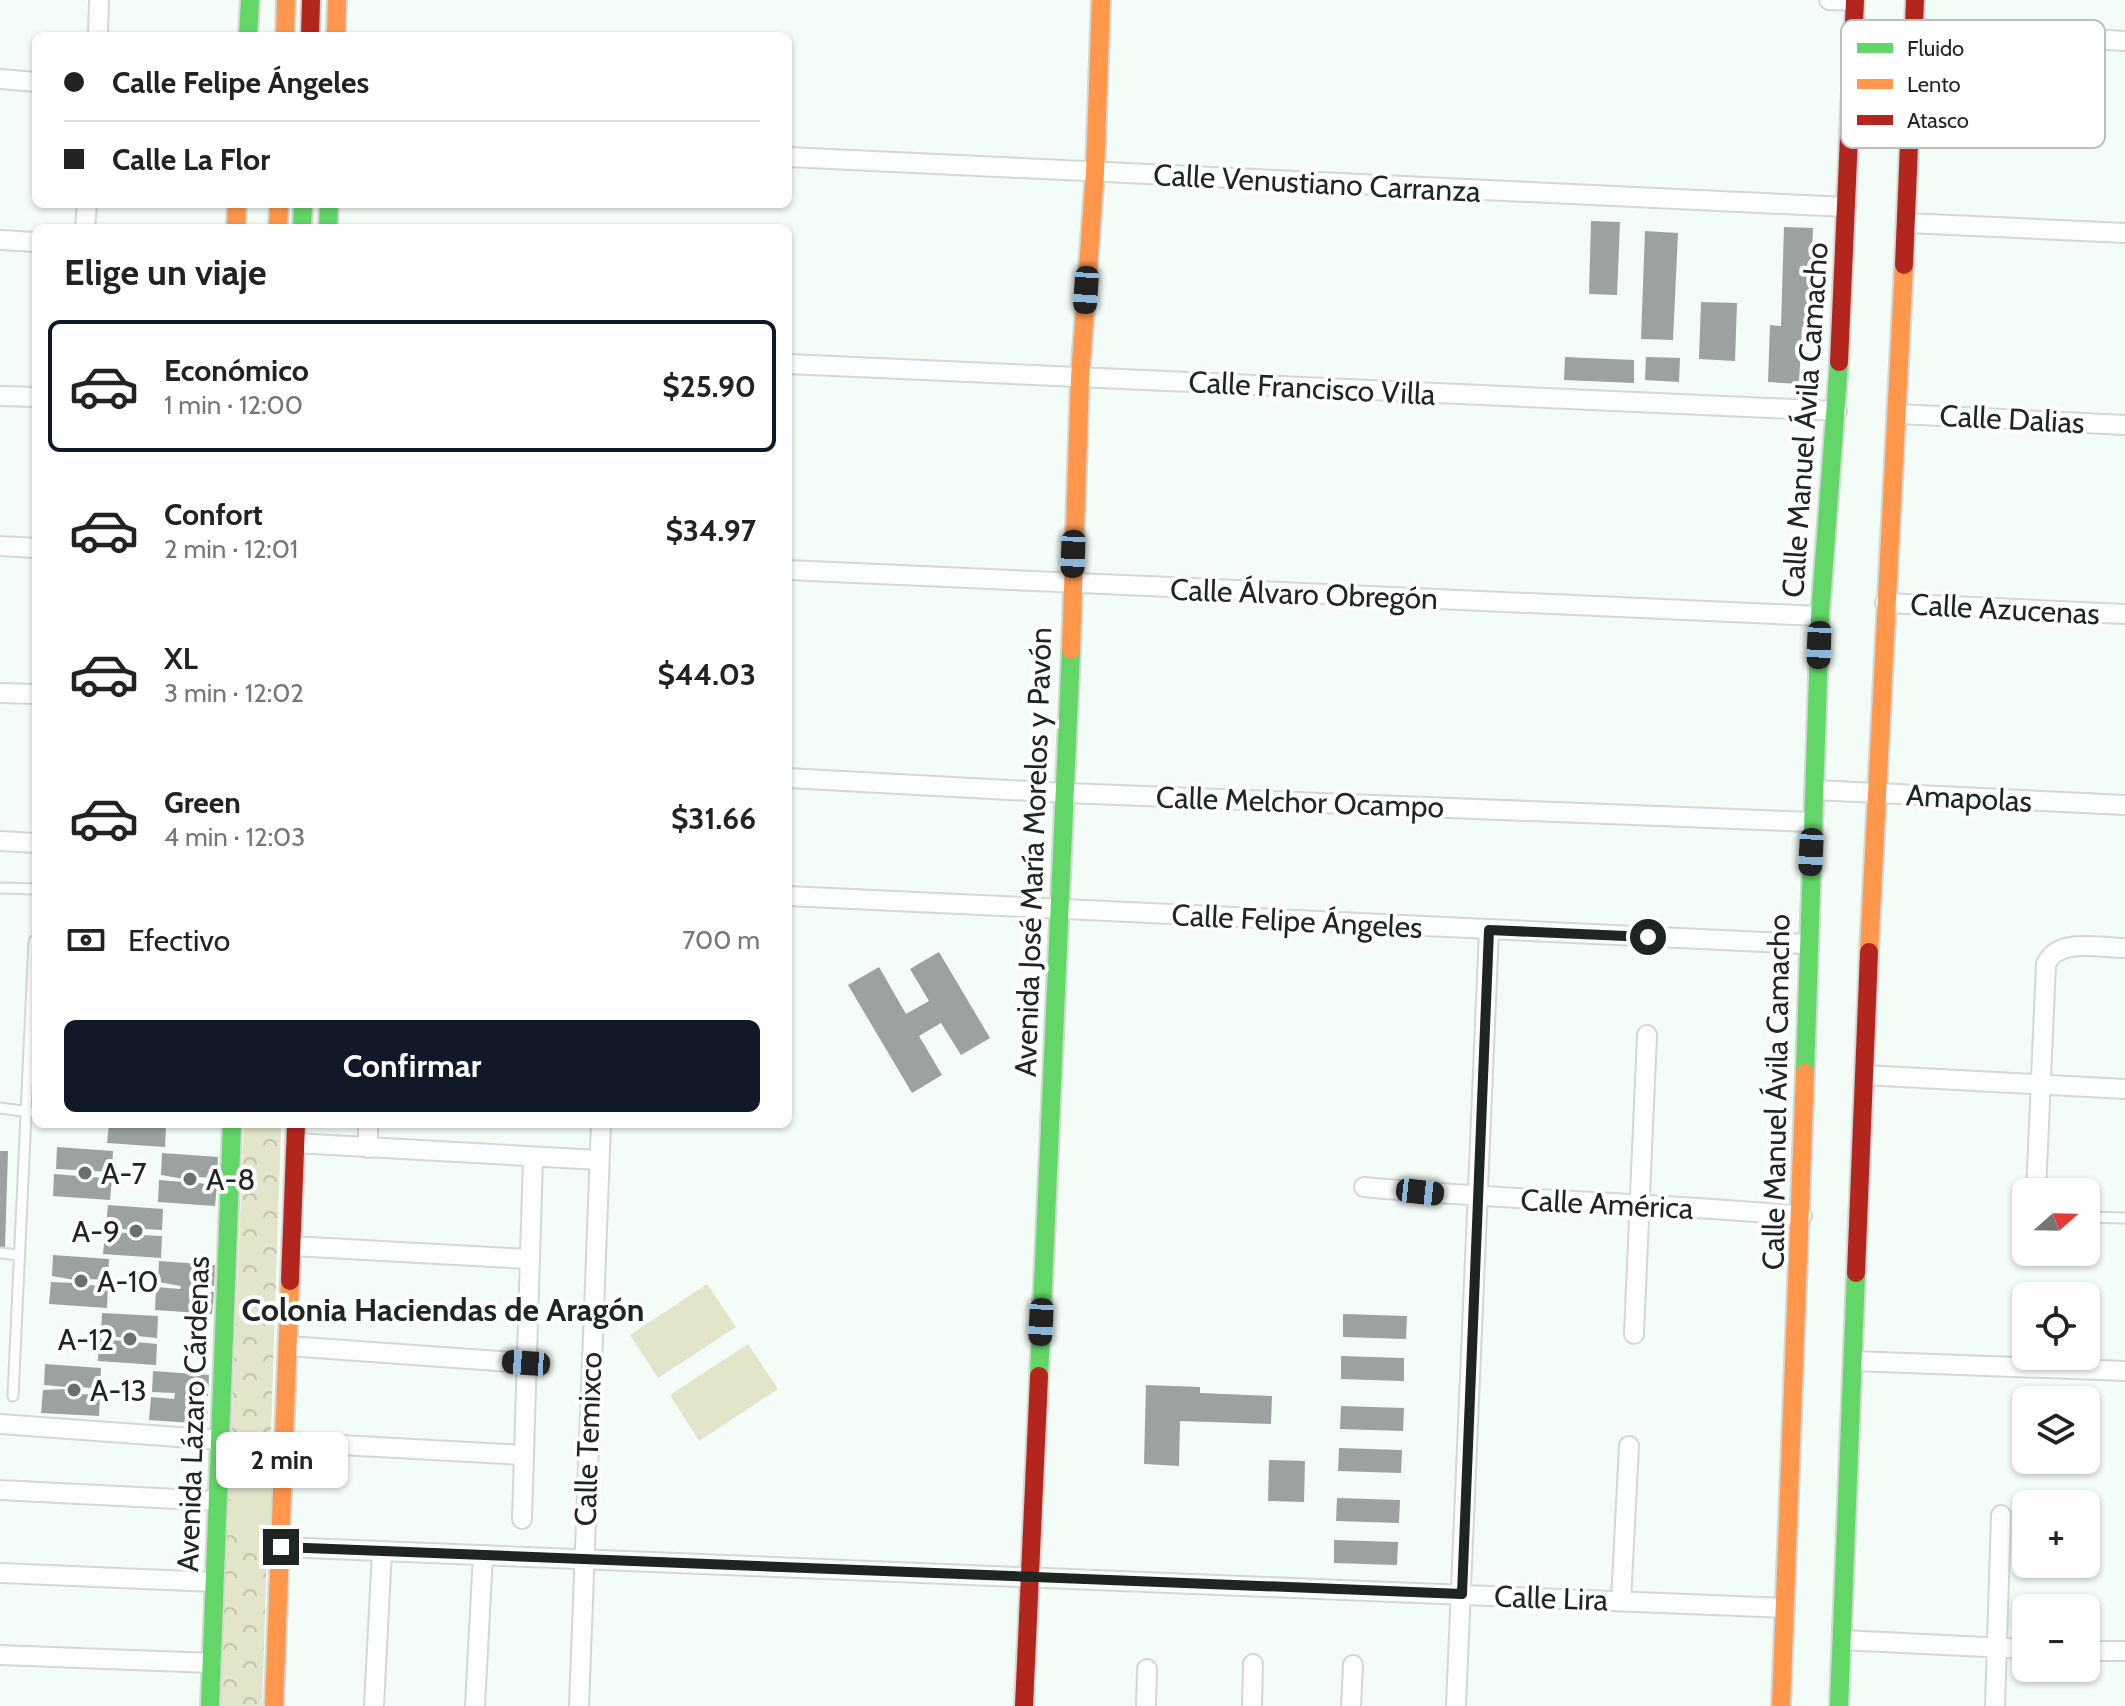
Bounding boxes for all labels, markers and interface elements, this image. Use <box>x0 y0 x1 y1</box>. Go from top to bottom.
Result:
legend <box>1841 20 2105 148</box>
text: Fluido <box>1907 35 1964 62</box>
text: Calle Felipe Ángeles <box>112 64 369 101</box>
text: Lento <box>1907 71 1961 98</box>
text: Atasco <box>1907 107 1969 134</box>
text: Calle La Flor <box>112 141 270 178</box>
street label: Calle Venustiano Carranza <box>1152 156 1482 210</box>
street label: Calle Manuel Ávila Camacho <box>1774 241 1836 599</box>
text: Elige un viaje <box>64 250 267 294</box>
car <box>1072 265 1100 315</box>
icon: car <box>68 350 140 422</box>
text: Económico <box>164 352 309 389</box>
street label: Calle Francisco Villa <box>1188 363 1437 413</box>
text: $25.90 <box>662 368 756 405</box>
text: 1 min · 12:00 <box>164 389 303 421</box>
street label: Calle Dalias <box>1939 397 2085 441</box>
icon: car <box>68 494 140 566</box>
text: Confort <box>164 496 263 533</box>
text: $34.97 <box>665 512 756 549</box>
car <box>1060 530 1086 578</box>
text: 2 min · 12:01 <box>164 533 298 565</box>
street label: Calle Álvaro Obregón <box>1170 571 1438 617</box>
street label: Calle Azucenas <box>1909 586 2101 632</box>
car <box>1806 621 1832 669</box>
street label: Avenida José María Morelos y Pavón <box>1007 627 1059 1077</box>
icon: car <box>68 638 140 710</box>
text: XL <box>164 640 198 677</box>
text: $44.03 <box>658 656 756 693</box>
text: 3 min · 12:02 <box>164 677 304 709</box>
street label: Amapolas <box>1905 776 2033 820</box>
street label: Calle Melchor Ocampo <box>1155 778 1445 826</box>
icon: car <box>68 782 140 854</box>
text: Green <box>164 784 241 821</box>
text: $31.66 <box>671 800 756 837</box>
text: 4 min · 12:03 <box>164 821 305 853</box>
car <box>1798 827 1824 877</box>
street label: Calle Felipe Ángeles <box>1171 896 1423 946</box>
street label: Calle Manuel Ávila Camacho <box>1754 914 1798 1270</box>
icon: cash <box>64 918 108 962</box>
route start <box>1630 919 1666 955</box>
text: Efectivo <box>128 922 230 959</box>
text: 700 m <box>682 924 760 956</box>
button: Confirmar <box>64 1020 760 1112</box>
place label: A-7 <box>101 1155 147 1192</box>
place label: A-8 <box>206 1161 255 1198</box>
marker: A-7 <box>76 1164 94 1182</box>
marker: A-8 <box>181 1170 199 1188</box>
car <box>1395 1178 1445 1206</box>
north arrow <box>2012 1178 2100 1266</box>
map controls <box>2012 1178 2100 1682</box>
street label: Calle América <box>1520 1181 1695 1227</box>
place label: A-9 <box>72 1213 120 1250</box>
marker: A-9 <box>127 1222 145 1240</box>
street label: Avenida Lázaro Cárdenas <box>169 1255 217 1573</box>
place label: A-10 <box>97 1263 158 1300</box>
marker: A-10 <box>72 1272 90 1290</box>
button: locate <box>2012 1282 2100 1370</box>
district label: Colonia Haciendas de Aragón <box>242 1290 644 1329</box>
car <box>1028 1297 1054 1347</box>
place label: A-12 <box>58 1321 114 1358</box>
marker: A-12 <box>121 1330 139 1348</box>
car <box>501 1349 551 1377</box>
street label: Calle Temixco <box>566 1351 610 1527</box>
place label: A-13 <box>90 1372 147 1409</box>
marker: A-13 <box>65 1381 83 1399</box>
button: layers <box>2012 1386 2100 1474</box>
callout: 2 min <box>215 1431 347 1487</box>
text: 2 min <box>251 1444 313 1476</box>
button: + <box>2012 1490 2100 1578</box>
route end <box>263 1529 299 1565</box>
street label: Calle Lira <box>1493 1578 1609 1618</box>
button: − <box>2012 1594 2100 1682</box>

